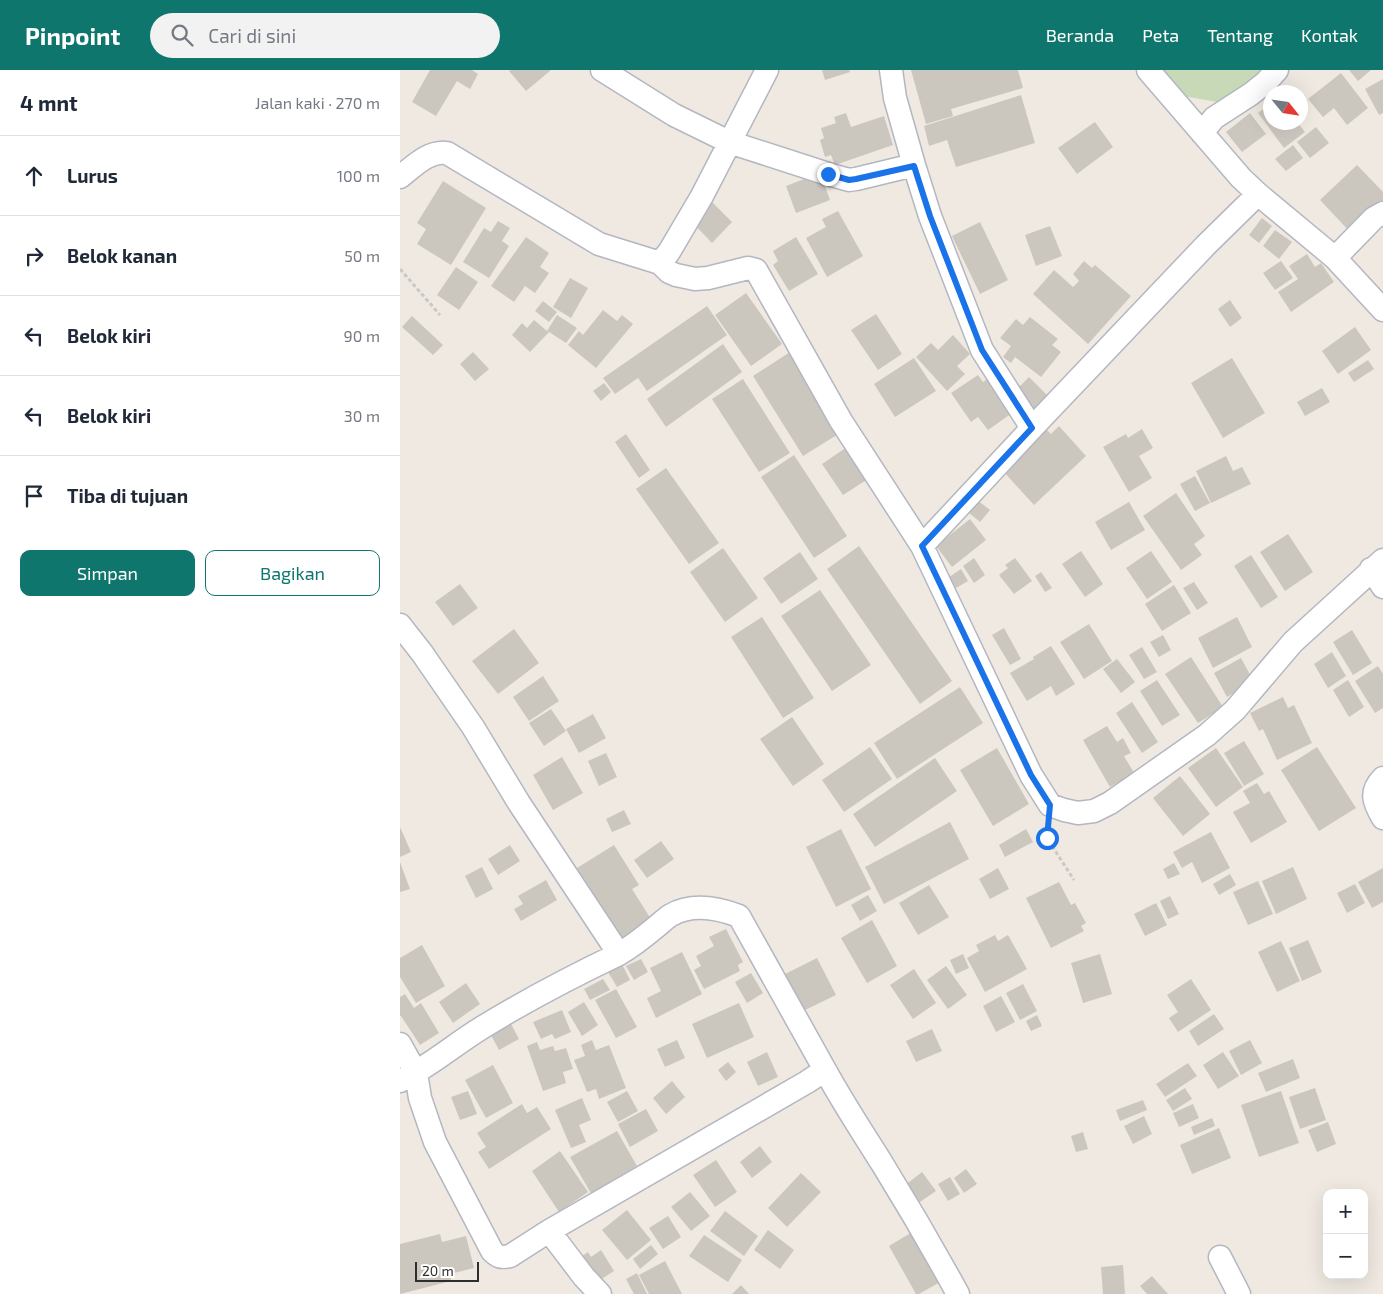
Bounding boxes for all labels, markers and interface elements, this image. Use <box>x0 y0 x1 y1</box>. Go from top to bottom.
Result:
search box <box>150 13 500 58</box>
text: Pinpoint <box>25 21 120 50</box>
icon: search <box>168 21 196 49</box>
text: Cari di sini <box>208 24 296 47</box>
text: Beranda <box>1046 24 1114 46</box>
text: Peta <box>1142 24 1179 46</box>
text: Tentang <box>1207 24 1273 46</box>
text: Kontak <box>1301 24 1358 46</box>
north arrow <box>1263 85 1308 130</box>
text: 4 mnt <box>20 90 78 115</box>
text: Jalan kaki · 270 m <box>255 93 380 112</box>
icon: ahead <box>20 162 48 190</box>
route end <box>817 163 840 186</box>
text: Lurus <box>67 164 118 187</box>
text: 100 m <box>337 166 380 185</box>
icon: right <box>20 242 48 270</box>
text: Belok kanan <box>67 244 177 267</box>
text: 50 m <box>344 246 380 265</box>
icon: left <box>20 322 48 350</box>
text: Belok kiri <box>67 324 151 347</box>
text: 90 m <box>344 326 380 345</box>
icon: left <box>20 402 48 430</box>
text: Belok kiri <box>67 404 151 427</box>
text: 30 m <box>344 406 380 425</box>
icon: arrive <box>20 482 48 510</box>
text: Tiba di tujuan <box>67 484 188 507</box>
button: Simpan <box>20 550 195 596</box>
button: Bagikan <box>205 550 380 596</box>
route start <box>1036 827 1059 850</box>
map controls <box>1323 1189 1368 1279</box>
button: + <box>1323 1189 1368 1234</box>
button: − <box>1323 1234 1368 1279</box>
scale bar <box>415 1259 479 1282</box>
text: 20 m <box>422 1262 454 1279</box>

